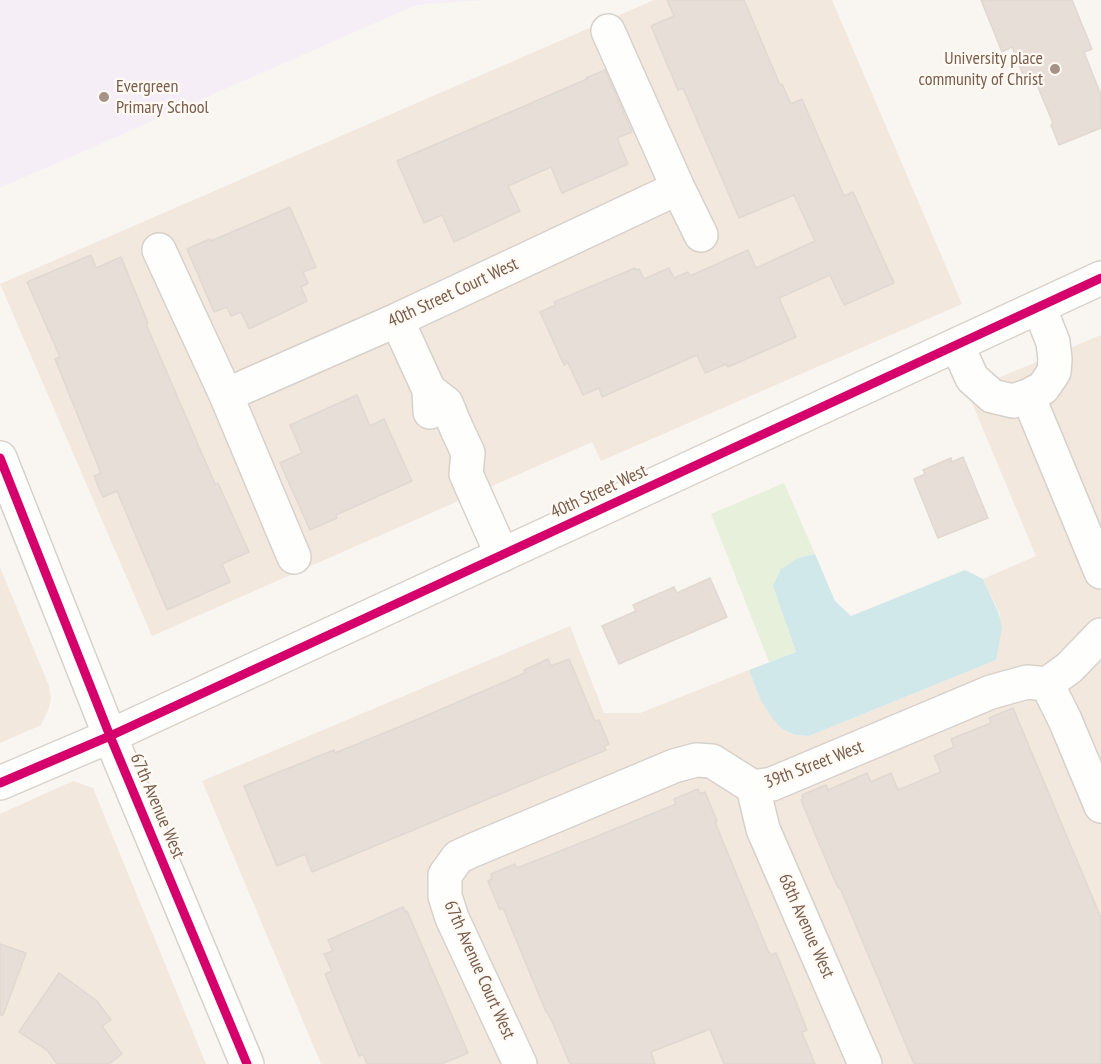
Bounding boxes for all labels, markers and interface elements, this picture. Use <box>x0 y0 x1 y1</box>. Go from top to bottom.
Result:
place label: University place community of Christ <box>919 48 1043 90</box>
marker: University place community of Christ <box>1048 62 1062 76</box>
place label: Evergreen Primary School <box>116 76 209 118</box>
marker: Evergreen Primary School <box>97 90 111 104</box>
street label: 40th Street Court West <box>384 253 522 333</box>
street label: 40th Street West <box>547 460 651 524</box>
street label: 39th Street West <box>762 736 866 794</box>
street label: 67th Avenue West <box>125 750 189 862</box>
street label: 68th Avenue West <box>773 870 839 982</box>
street label: 67th Avenue Court West <box>439 897 519 1043</box>

